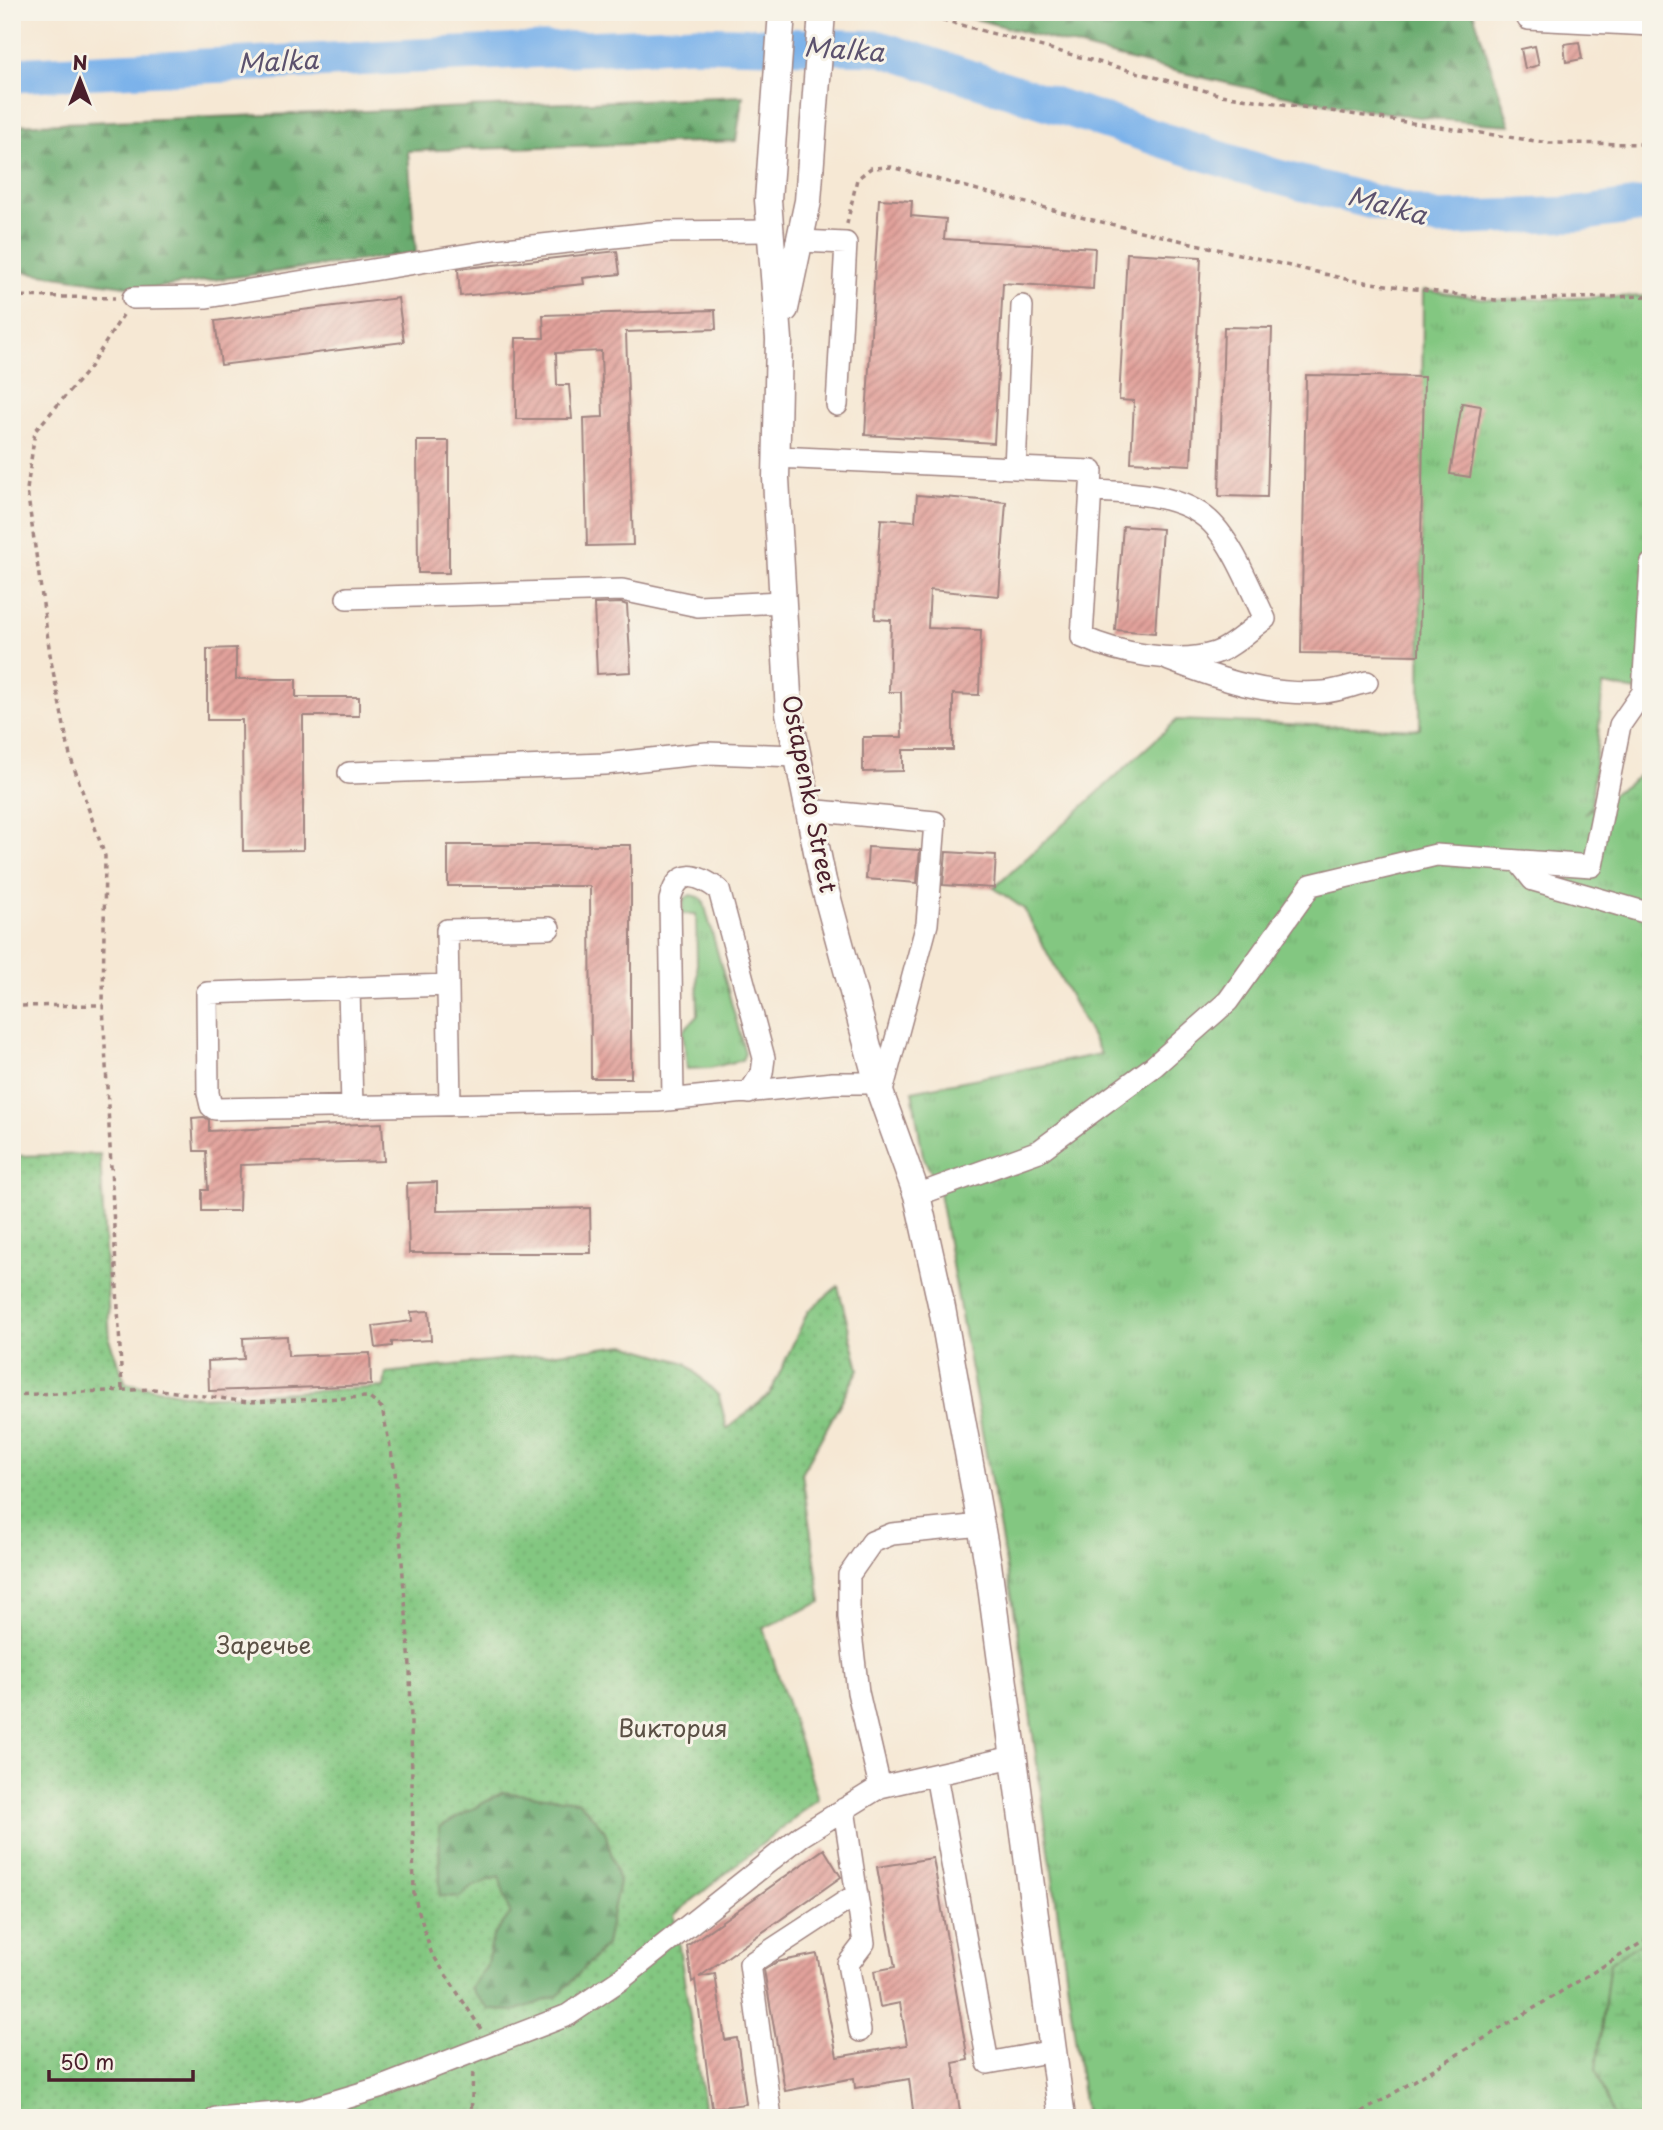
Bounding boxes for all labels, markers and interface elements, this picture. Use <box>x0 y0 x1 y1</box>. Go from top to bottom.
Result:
water label: Malka <box>803 26 886 71</box>
water label: Malka <box>237 39 320 82</box>
north arrow <box>46 46 116 116</box>
text: N <box>72 48 88 76</box>
water label: Malka <box>1343 175 1432 234</box>
street label: Ostapenko Street <box>774 692 848 896</box>
park label: Заречье <box>217 1626 311 1662</box>
park label: Виктория <box>618 1709 728 1745</box>
scale bar <box>49 2039 192 2083</box>
text: 50 m <box>60 2045 114 2077</box>

